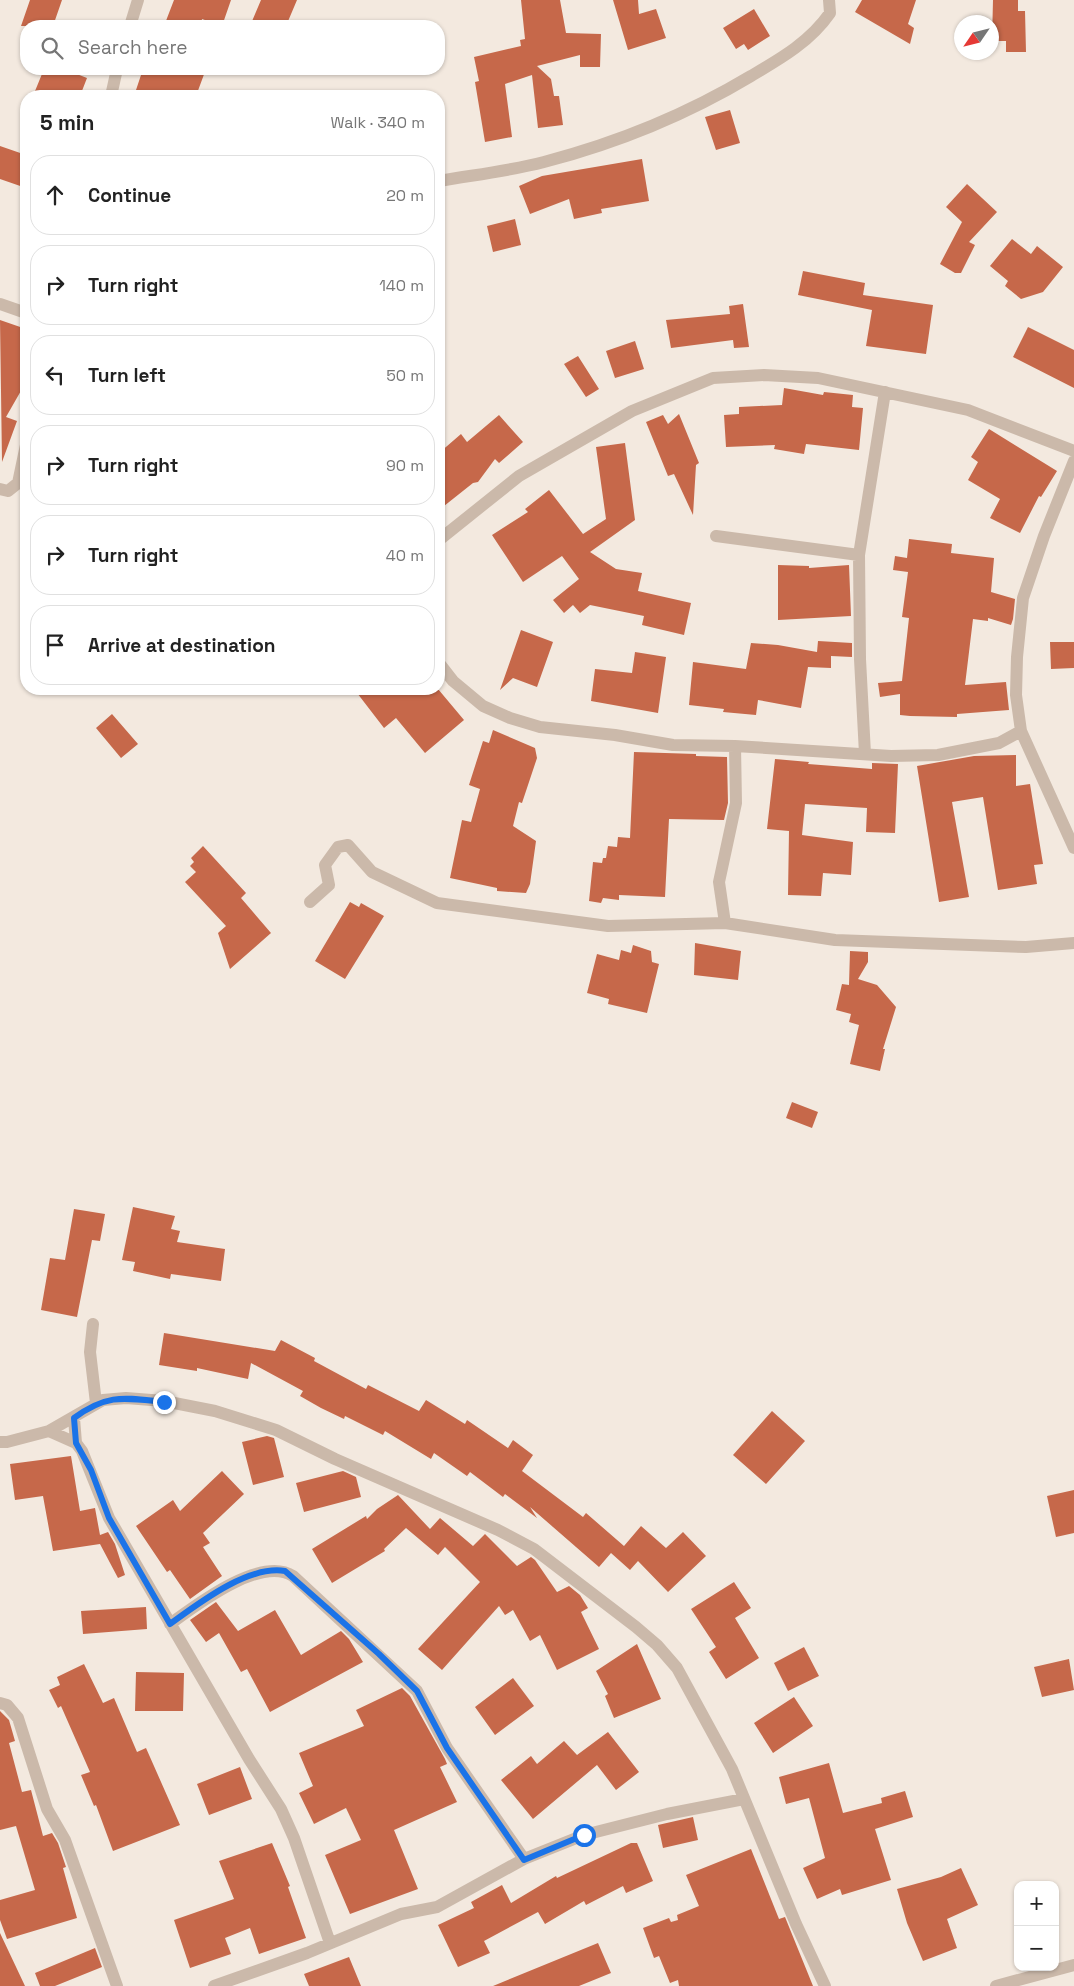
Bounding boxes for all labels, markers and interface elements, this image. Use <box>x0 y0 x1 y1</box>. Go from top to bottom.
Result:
north arrow <box>954 15 999 60</box>
search box <box>20 20 445 75</box>
icon: search <box>38 34 66 62</box>
text: Search here <box>78 35 188 60</box>
text: 5 min <box>40 109 94 136</box>
text: Walk · 340 m <box>330 112 425 133</box>
icon: ahead <box>41 181 69 209</box>
text: Continue <box>88 183 171 208</box>
text: 20 m <box>386 185 424 206</box>
icon: right <box>41 271 69 299</box>
text: Turn right <box>88 273 178 298</box>
text: 140 m <box>379 275 424 296</box>
icon: left <box>41 361 69 389</box>
text: Turn left <box>88 363 166 388</box>
text: 50 m <box>386 365 424 386</box>
icon: right <box>41 451 69 479</box>
text: Turn right <box>88 453 178 478</box>
text: 90 m <box>386 455 424 476</box>
icon: right <box>41 541 69 569</box>
text: Turn right <box>88 543 178 568</box>
text: 40 m <box>386 545 424 566</box>
icon: arrive <box>41 631 69 659</box>
text: Arrive at destination <box>88 633 276 658</box>
route end <box>153 1391 176 1414</box>
route start <box>573 1824 596 1847</box>
map controls <box>1014 1881 1059 1971</box>
button: + <box>1014 1881 1059 1926</box>
button: − <box>1014 1926 1059 1971</box>

